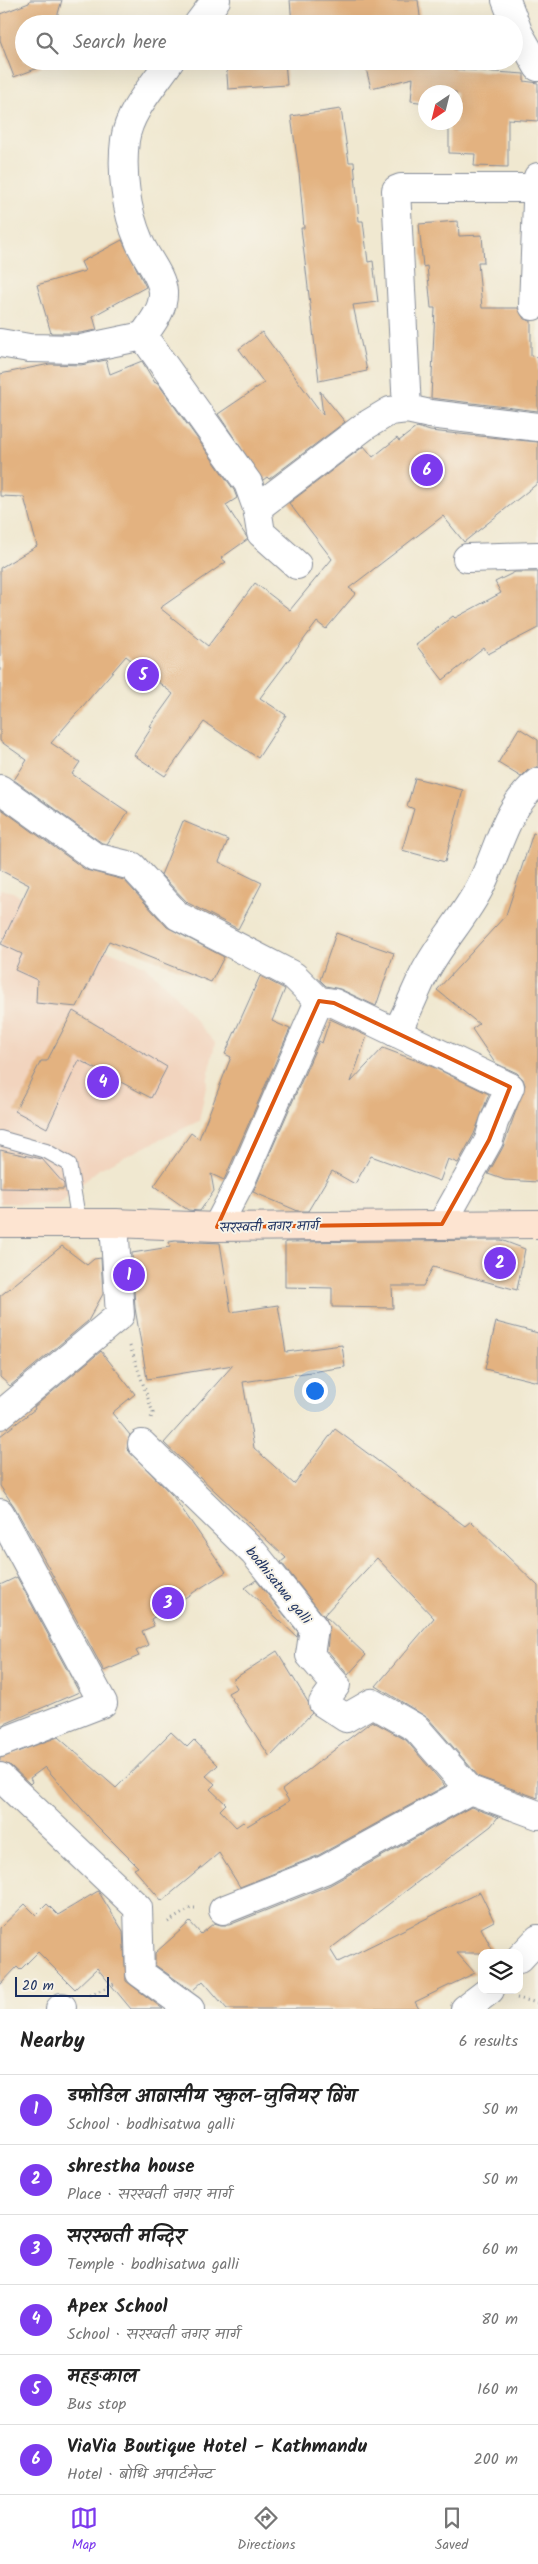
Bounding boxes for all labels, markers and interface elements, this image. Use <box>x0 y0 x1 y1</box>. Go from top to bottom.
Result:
search box <box>15 15 523 70</box>
text: Search here <box>73 28 167 58</box>
icon: search <box>33 29 61 57</box>
north arrow <box>418 85 463 130</box>
pin: 6 <box>411 451 443 489</box>
pin: 5 <box>127 656 159 694</box>
pin: 4 <box>87 1063 119 1101</box>
street label: सरस्वती नगर मार्ग <box>219 1215 322 1239</box>
pin: 2 <box>484 1244 516 1282</box>
pin: 1 <box>113 1256 145 1294</box>
your location <box>302 1378 328 1404</box>
street label: bodhisatwa galli <box>240 1542 317 1630</box>
pin: 3 <box>152 1584 184 1622</box>
map controls <box>478 1949 523 1994</box>
button: layers <box>478 1949 523 1994</box>
scale bar <box>15 1974 109 1997</box>
text: 20 m <box>22 1975 54 1997</box>
text: Nearby <box>20 2025 85 2058</box>
text: 6 results <box>459 2029 518 2054</box>
text: डफोडिल आवासीय स्कुल-जुनियर विंग <box>67 2082 356 2112</box>
text: 1 <box>34 2097 38 2122</box>
text: 50 m <box>482 2097 518 2122</box>
text: School · bodhisatwa galli <box>67 2112 234 2137</box>
text: shrestha house <box>67 2152 195 2182</box>
text: 2 <box>31 2167 41 2192</box>
text: 50 m <box>482 2167 518 2192</box>
text: Place · सरस्वती नगर मार्ग <box>67 2182 232 2207</box>
text: सरस्वती मन्दिर <box>67 2222 185 2252</box>
text: 3 <box>32 2237 40 2262</box>
text: 60 m <box>482 2237 518 2262</box>
text: Temple · bodhisatwa galli <box>67 2252 239 2277</box>
text: Apex School <box>67 2292 168 2322</box>
text: 4 <box>32 2307 40 2332</box>
text: 80 m <box>481 2307 518 2332</box>
text: School · सरस्वती नगर मार्ग <box>67 2322 240 2347</box>
text: महङ्काल <box>67 2362 137 2392</box>
text: 5 <box>32 2377 40 2402</box>
text: 160 m <box>477 2377 518 2402</box>
text: Bus stop <box>67 2392 126 2417</box>
text: ViaVia Boutique Hotel - Kathmandu <box>67 2432 367 2462</box>
text: 6 <box>32 2447 40 2472</box>
text: 200 m <box>474 2447 518 2472</box>
text: Hotel · बोधि अपार्टमेन्ट <box>67 2462 213 2487</box>
tab: Map <box>70 2504 98 2556</box>
tab: Directions <box>237 2504 295 2556</box>
tab: Saved <box>435 2504 468 2556</box>

